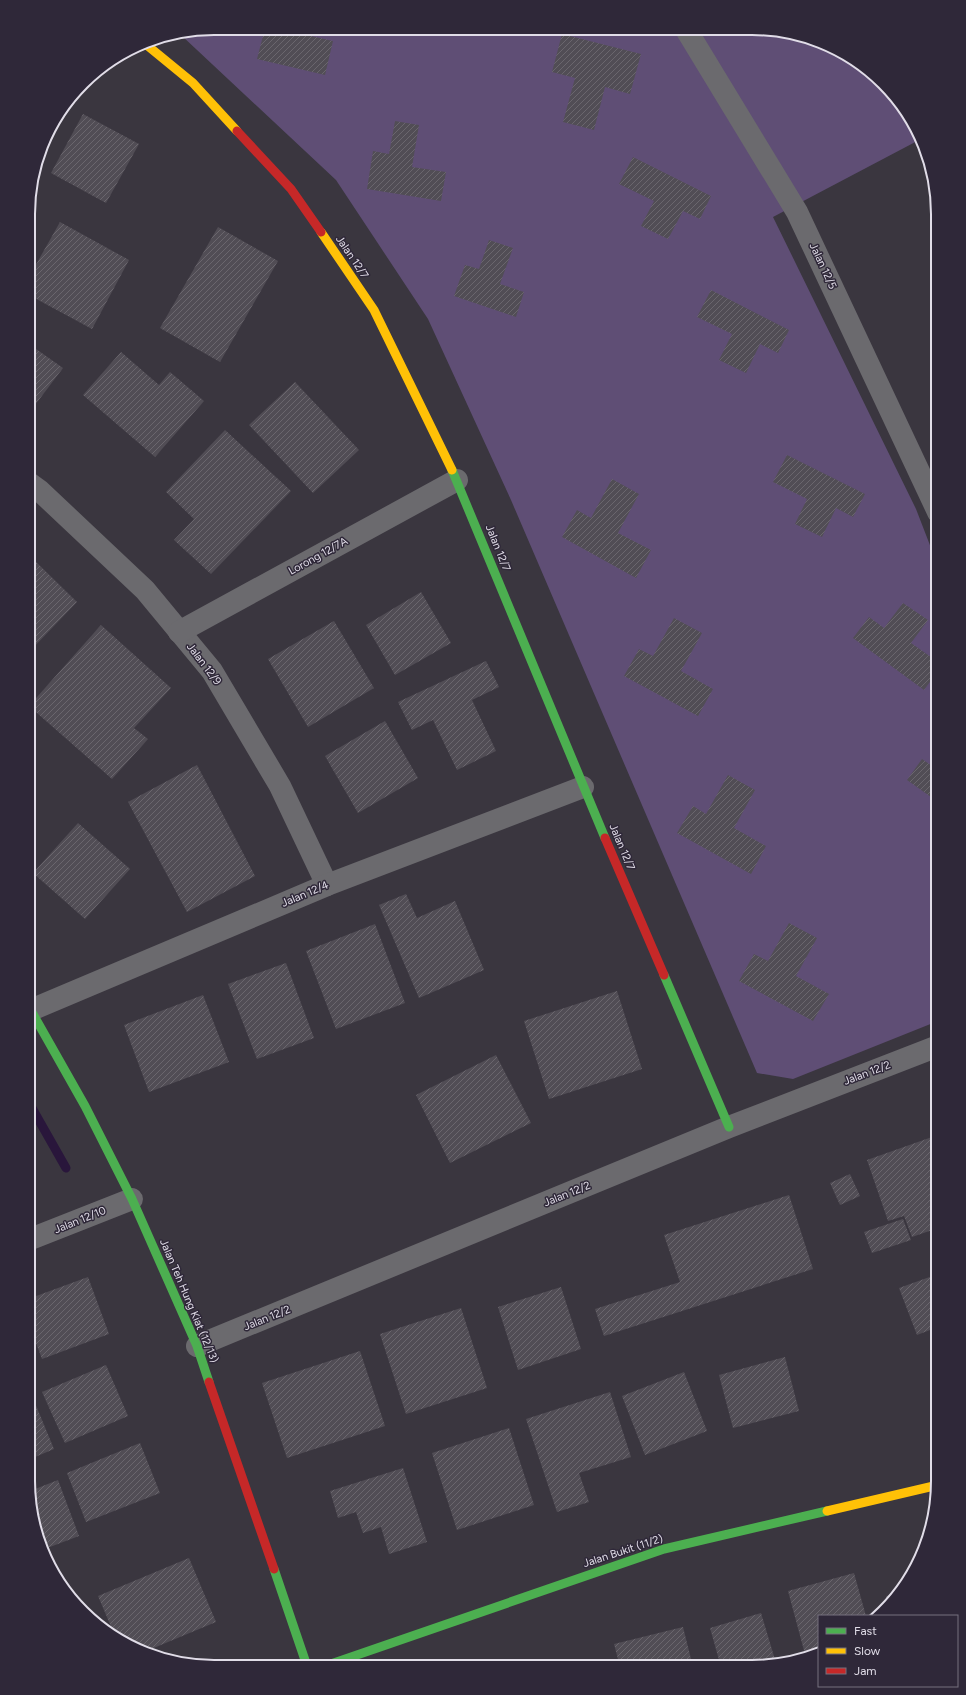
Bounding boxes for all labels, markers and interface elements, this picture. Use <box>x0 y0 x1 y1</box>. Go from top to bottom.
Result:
street label: Jalan 12/7 <box>333 233 371 281</box>
street label: Jalan 12/5 <box>807 241 839 291</box>
street label: Jalan 12/7 <box>483 523 513 573</box>
street label: Lorong 12/7A <box>286 534 350 578</box>
street label: Jalan 12/9 <box>184 640 224 688</box>
street label: Jalan 12/7 <box>606 822 638 872</box>
street label: Jalan 12/4 <box>279 878 331 910</box>
street label: Jalan 12/2 <box>842 1058 892 1088</box>
street label: Jalan 12/2 <box>542 1179 592 1209</box>
street label: Jalan 12/10 <box>52 1204 108 1236</box>
street label: Jalan Teh Hung Kiat (12/13) <box>157 1237 221 1365</box>
street label: Jalan 12/2 <box>242 1303 292 1333</box>
street label: Jalan Bukit (11/2) <box>582 1532 665 1570</box>
legend <box>818 1615 958 1687</box>
text: Fast <box>854 1624 877 1638</box>
text: Slow <box>854 1644 881 1658</box>
text: Jam <box>854 1664 877 1678</box>

